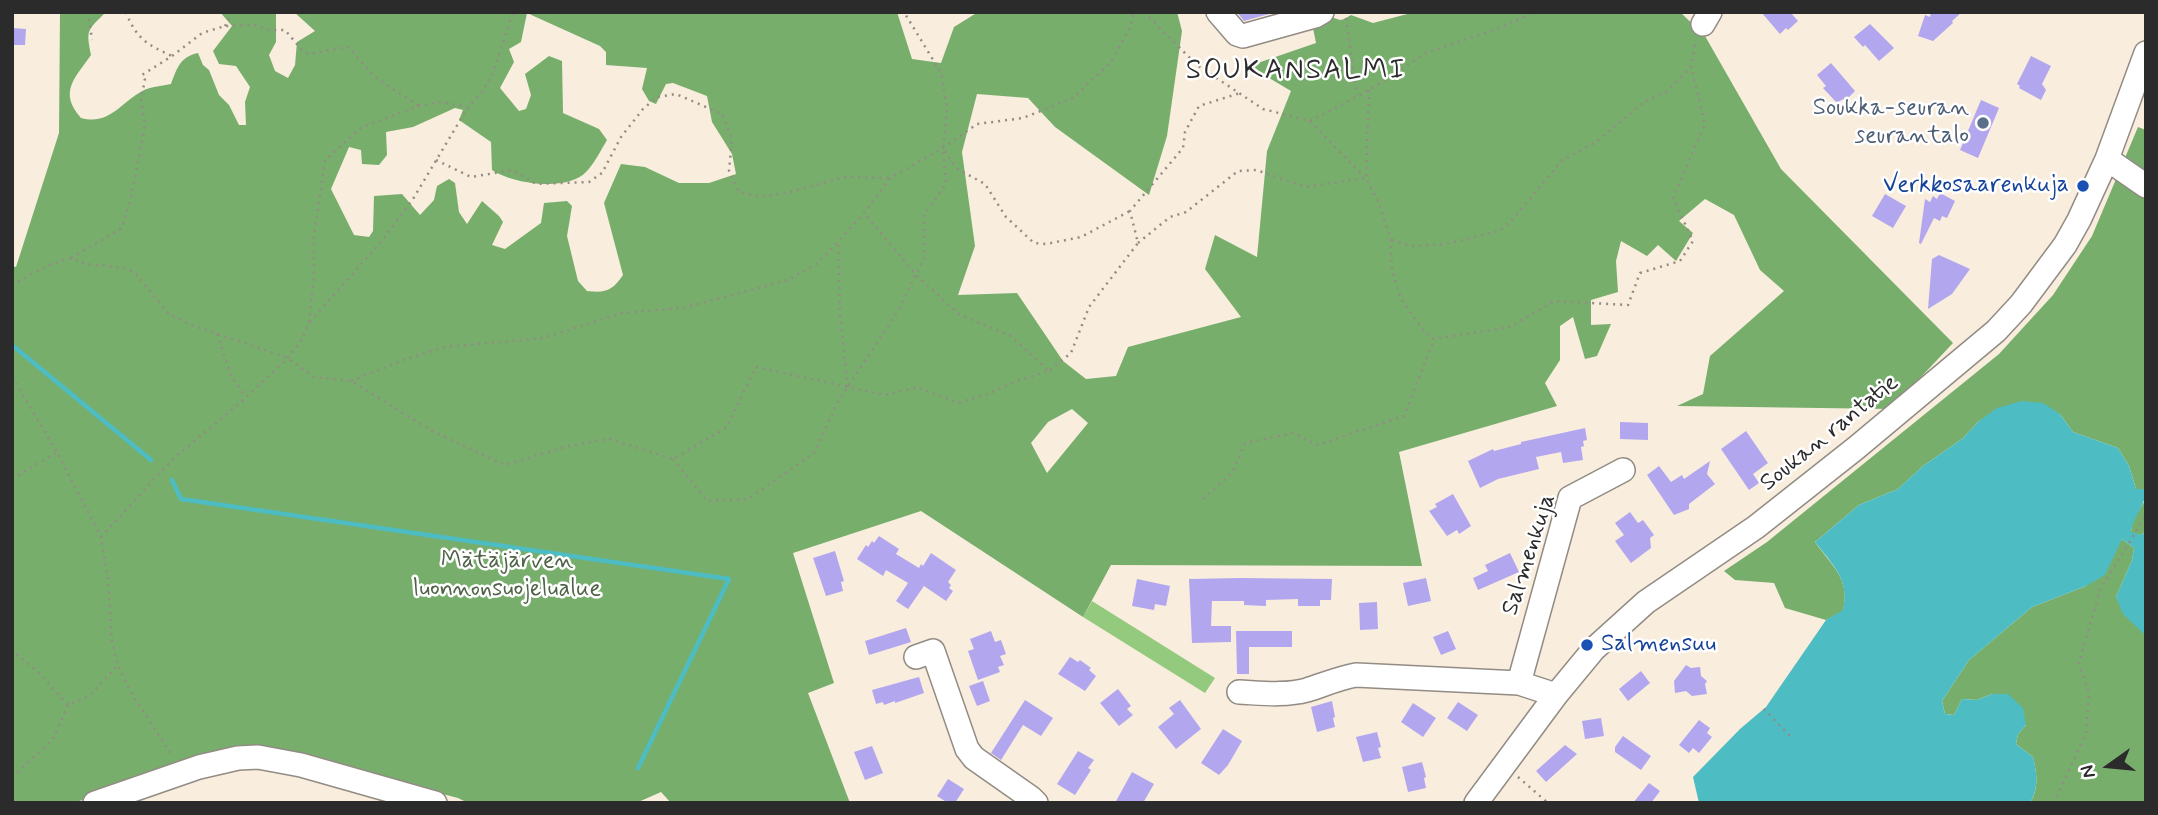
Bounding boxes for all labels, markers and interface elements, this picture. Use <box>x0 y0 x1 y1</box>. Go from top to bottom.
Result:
district label: SOUKANSALMI <box>1190 55 1402 89</box>
place label: Soukka-seuran seurantalo <box>1813 95 1969 151</box>
marker: Soukka-seuran seurantalo <box>1975 115 1991 131</box>
place label: Verkkosaarenkuja <box>1883 172 2069 200</box>
marker: Verkkosaarenkuja <box>2075 178 2091 194</box>
street label: Soukan rantatie <box>1755 369 1905 499</box>
street label: Salmenkuja <box>1497 491 1563 619</box>
park label: Mätäjärven luonnonsuojelualue <box>413 548 601 604</box>
place label: Salmensuu <box>1601 631 1716 659</box>
marker: Salmensuu <box>1579 637 1595 653</box>
north arrow <box>2074 731 2144 801</box>
text: N <box>2075 762 2102 781</box>

